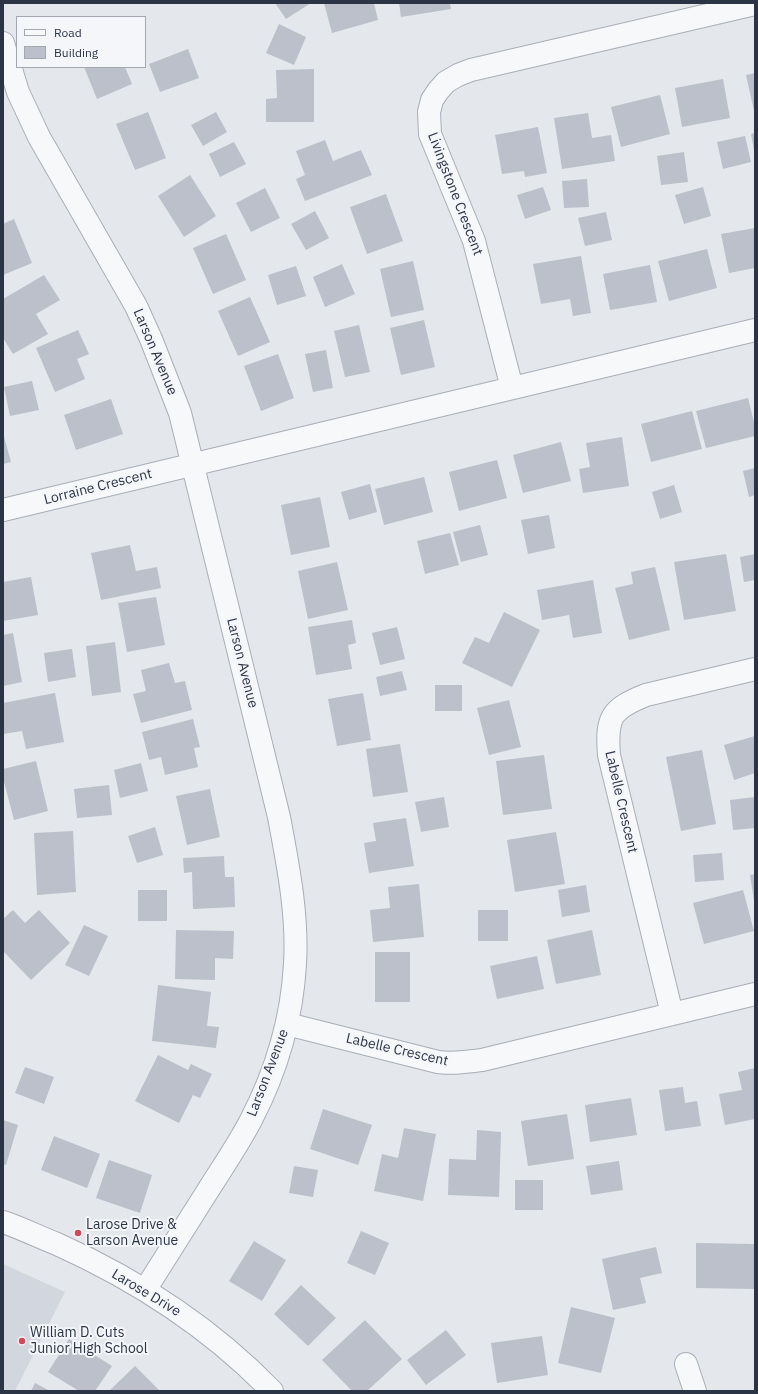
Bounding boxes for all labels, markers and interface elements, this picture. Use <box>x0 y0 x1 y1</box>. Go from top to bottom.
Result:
legend <box>16 16 146 68</box>
text: Road <box>54 25 82 40</box>
text: Building <box>54 45 98 60</box>
street label: Livingstone Crescent <box>424 130 486 258</box>
street label: Larson Avenue <box>129 306 181 398</box>
street label: Lorraine Crescent <box>42 465 154 509</box>
street label: Larson Avenue <box>223 616 261 710</box>
street label: Labelle Crescent <box>601 749 641 855</box>
street label: Larson Avenue <box>244 1027 292 1119</box>
street label: Labelle Crescent <box>344 1030 450 1070</box>
place label: Larose Drive & Larson Avenue <box>86 1217 178 1250</box>
marker: Larose Drive & Larson Avenue <box>73 1228 83 1238</box>
street label: Larose Drive <box>108 1266 184 1320</box>
place label: William D. Cuts Junior High School <box>30 1325 147 1358</box>
marker: William D. Cuts Junior High School <box>17 1336 27 1346</box>

